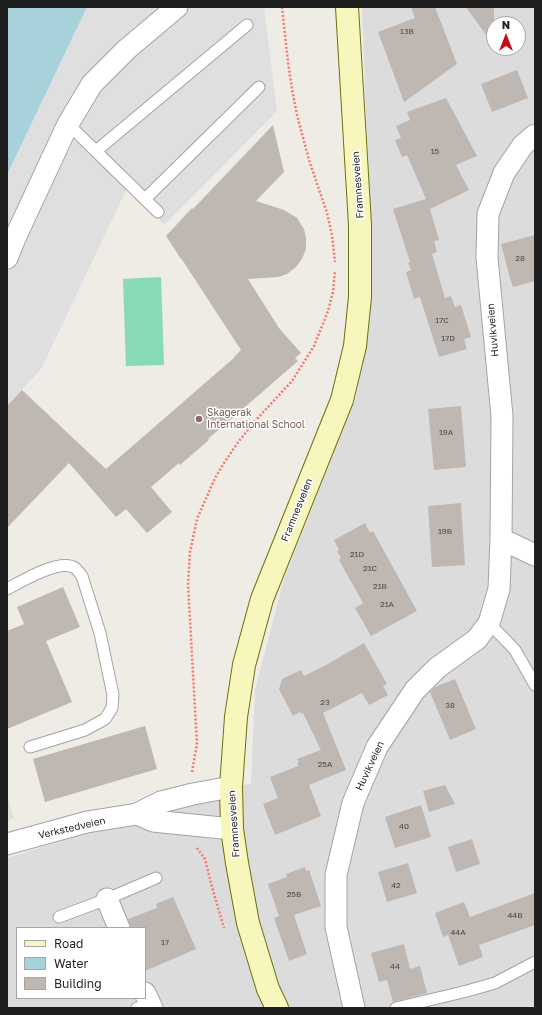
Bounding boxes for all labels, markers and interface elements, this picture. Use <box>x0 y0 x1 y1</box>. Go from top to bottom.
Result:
north arrow <box>486 16 526 56</box>
text: N <box>502 18 510 31</box>
house number: 13B <box>400 26 414 36</box>
house number: 15 <box>431 146 439 156</box>
street label: Framnesveien <box>350 151 366 219</box>
house number: 28 <box>515 253 525 263</box>
street label: Huvikveien <box>485 303 501 357</box>
house number: 17C <box>435 315 449 325</box>
house number: 17D <box>441 333 455 343</box>
place label: Skagerak International School <box>207 407 305 430</box>
marker: Skagerak International School <box>194 414 204 424</box>
house number: 19A <box>439 427 453 437</box>
street label: Framnesveien <box>279 477 315 543</box>
house number: 19B <box>438 526 452 536</box>
house number: 21D <box>350 549 364 559</box>
house number: 21C <box>363 563 377 573</box>
house number: 21B <box>373 581 387 591</box>
house number: 21A <box>380 599 394 609</box>
house number: 23 <box>320 697 330 707</box>
house number: 38 <box>445 700 455 710</box>
street label: Huvikveien <box>353 739 387 793</box>
house number: 25A <box>318 759 332 769</box>
street label: Framnesveien <box>226 790 242 858</box>
street label: Verkstedveien <box>37 814 107 842</box>
house number: 40 <box>399 821 409 831</box>
house number: 42 <box>391 880 401 890</box>
house number: 25B <box>287 889 301 899</box>
house number: 44B <box>507 910 523 920</box>
legend <box>16 927 146 999</box>
house number: 44A <box>450 927 466 937</box>
text: Road <box>54 936 83 951</box>
house number: 17 <box>161 937 169 947</box>
text: Water <box>54 956 88 971</box>
house number: 44 <box>390 961 400 971</box>
text: Building <box>54 976 102 991</box>

